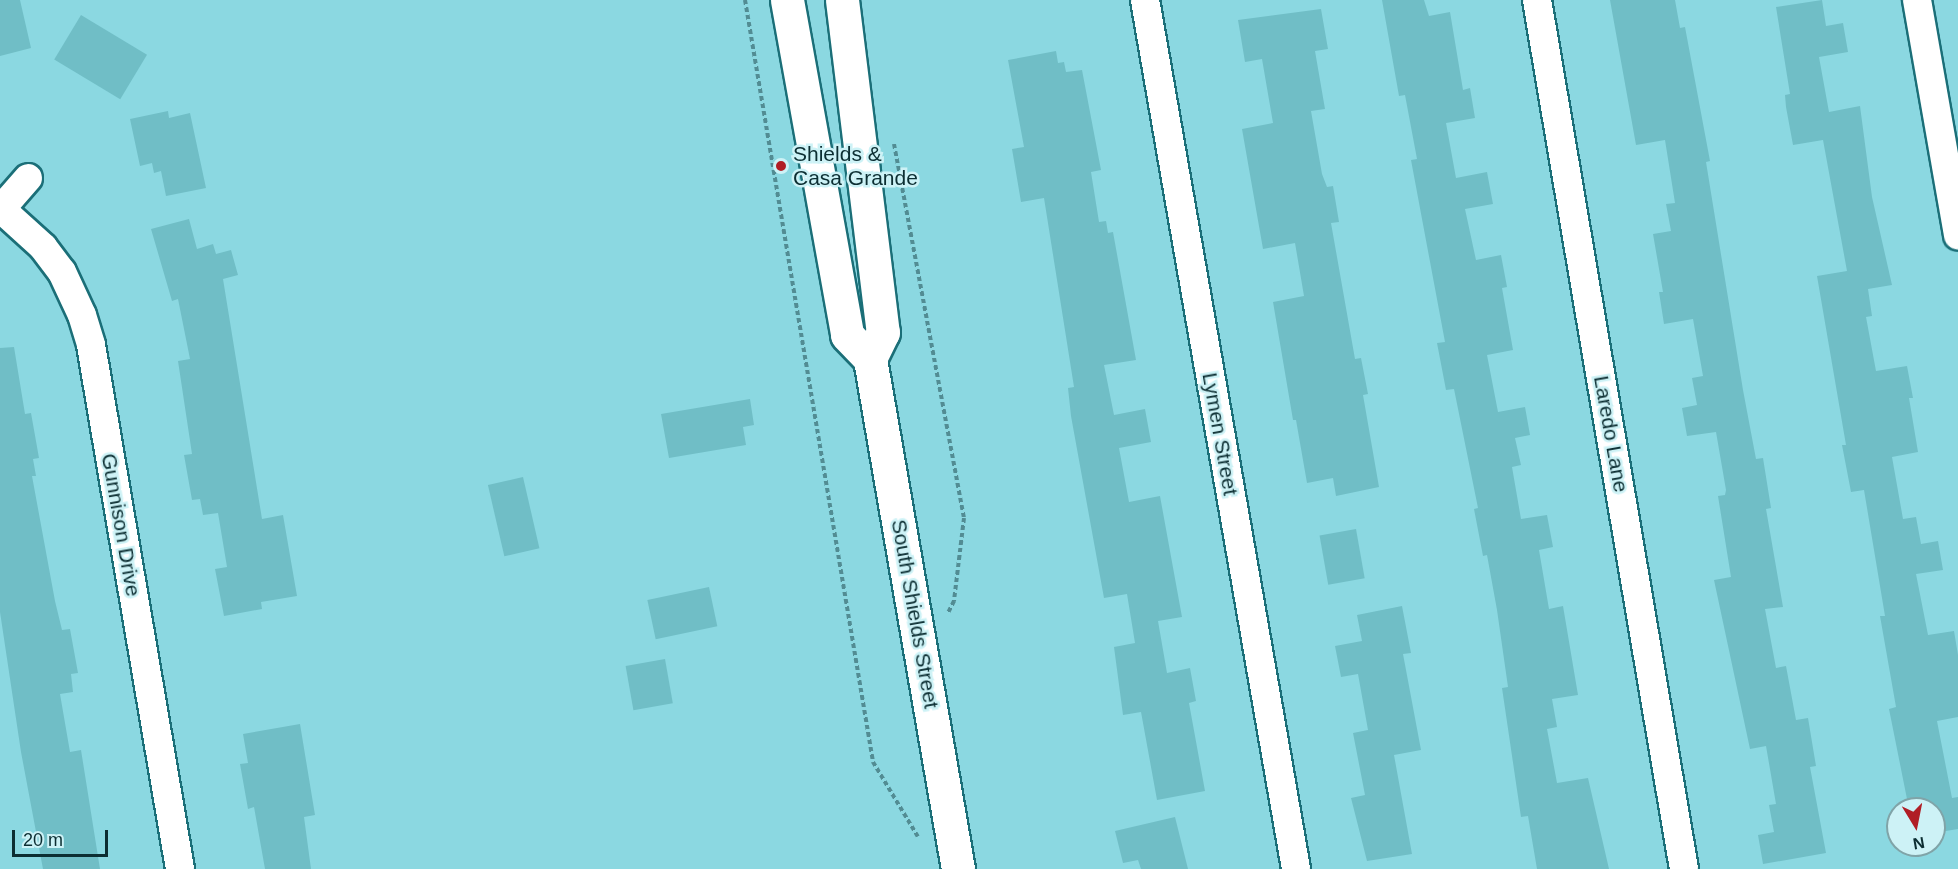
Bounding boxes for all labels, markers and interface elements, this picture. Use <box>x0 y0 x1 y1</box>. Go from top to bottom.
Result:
place label: Shields & Casa Grande <box>793 141 918 191</box>
marker: Shields & Casa Grande <box>774 159 788 173</box>
street label: Lymen Street <box>1197 371 1243 497</box>
street label: Laredo Lane <box>1588 374 1634 494</box>
street label: Gunnison Drive <box>96 452 146 598</box>
street label: South Shields Street <box>886 518 944 710</box>
north arrow <box>1886 797 1946 857</box>
scale bar <box>15 818 111 856</box>
text: 20 m <box>23 830 63 850</box>
text: N <box>1912 834 1926 853</box>

